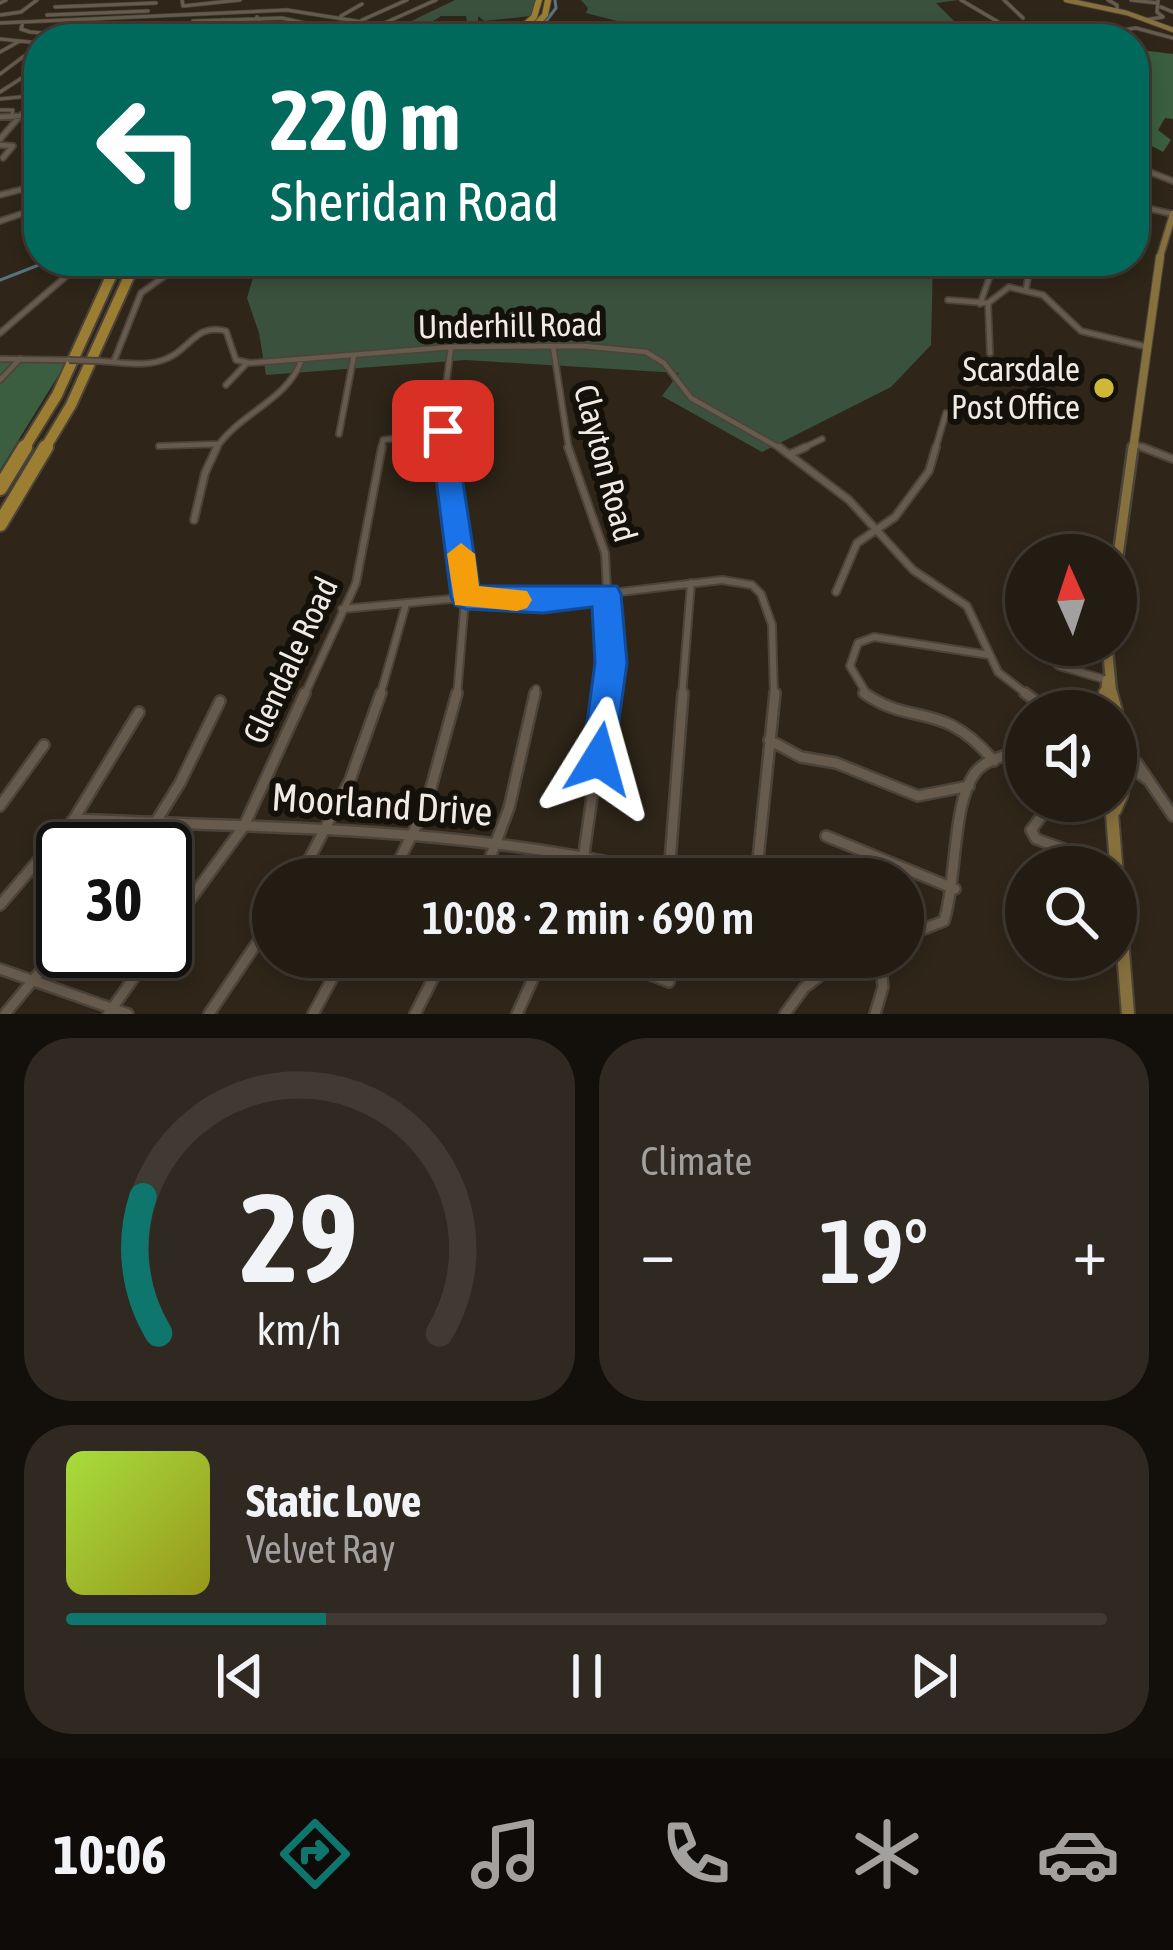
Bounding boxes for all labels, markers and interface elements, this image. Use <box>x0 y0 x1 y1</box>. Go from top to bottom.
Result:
icon: left <box>72 72 228 228</box>
text: 220 m <box>270 72 460 168</box>
text: Sheridan Road <box>270 171 559 232</box>
street label: Underhill Road <box>417 304 603 346</box>
place label: Scarsdale Post Office <box>951 350 1080 426</box>
marker: Scarsdale Post Office <box>1091 375 1117 401</box>
pin <box>392 380 494 482</box>
street label: Clayton Road <box>567 380 645 546</box>
icon: arrive <box>410 398 476 464</box>
north arrow <box>1005 534 1137 666</box>
map controls <box>1005 534 1137 978</box>
street label: Glendale Road <box>235 571 345 749</box>
button: sound <box>1005 690 1137 822</box>
position arrow <box>536 696 662 822</box>
street label: Moorland Drive <box>270 774 494 834</box>
speed limit sign: 30 <box>36 822 192 978</box>
button: search <box>1005 846 1137 978</box>
text: 10:08 · 2 min · 690 m <box>422 892 754 944</box>
text: Climate <box>641 1139 752 1183</box>
text: 29 <box>241 1165 358 1308</box>
text: 19° <box>819 1199 928 1302</box>
text: − <box>641 1213 675 1289</box>
text: + <box>1073 1213 1107 1289</box>
text: km/h <box>257 1304 342 1353</box>
text: Static Love <box>246 1475 422 1527</box>
text: Velvet Ray <box>246 1527 395 1571</box>
icon: previous <box>207 1643 273 1709</box>
icon: pause <box>554 1643 620 1709</box>
icon: next <box>901 1643 967 1709</box>
icon: directions <box>273 1812 357 1896</box>
icon: music <box>464 1812 548 1896</box>
icon: phone <box>654 1812 738 1896</box>
icon: climate <box>845 1812 929 1896</box>
icon: car <box>1036 1812 1120 1896</box>
text: 10:06 <box>53 1824 167 1885</box>

